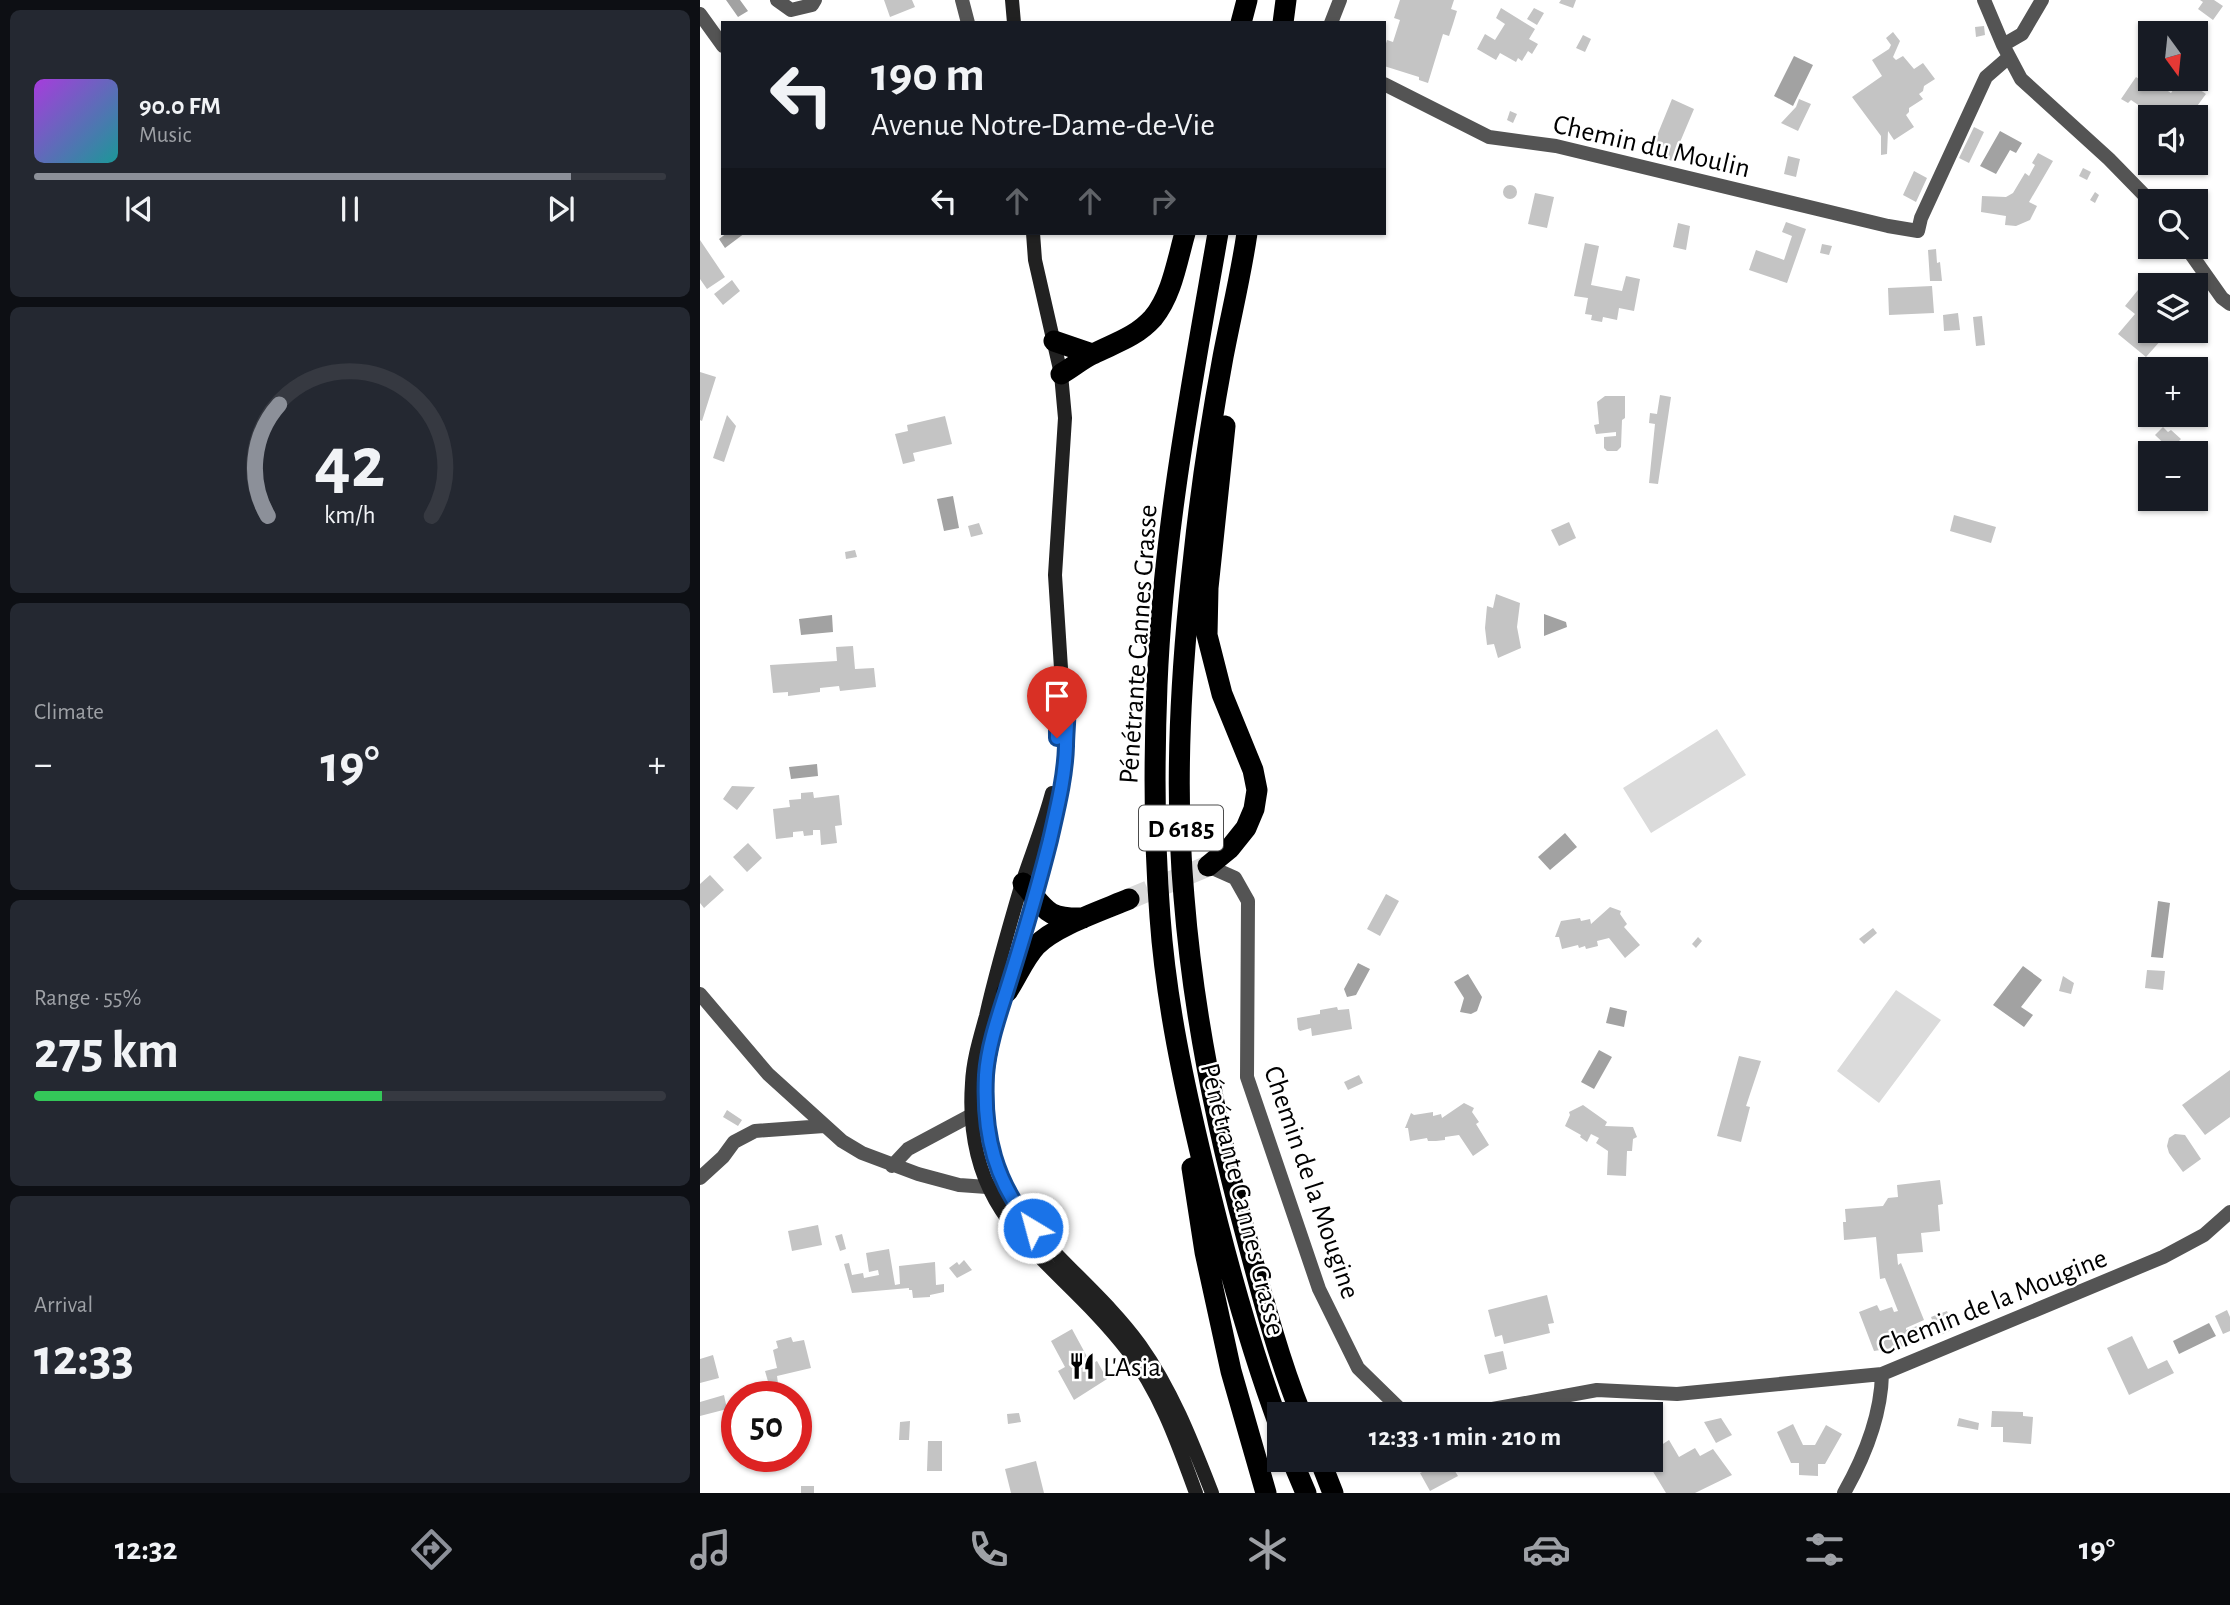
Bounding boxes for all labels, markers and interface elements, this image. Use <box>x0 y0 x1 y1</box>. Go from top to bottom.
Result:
north arrow <box>2138 21 2208 91</box>
map controls <box>2138 21 2208 511</box>
icon: left <box>756 49 847 140</box>
text: 190 m <box>871 51 985 100</box>
text: 90.0 FM <box>139 93 221 119</box>
button: sound <box>2138 105 2208 175</box>
text: Avenue Notre-Dame-de-Vie <box>871 109 1215 141</box>
street label: Chemin du Moulin <box>1550 111 1753 183</box>
text: Music <box>139 124 191 147</box>
icon: left <box>925 182 963 220</box>
icon: ahead <box>998 182 1036 220</box>
icon: ahead <box>1071 182 1109 220</box>
icon: right <box>1144 182 1182 220</box>
button: search <box>2138 189 2208 259</box>
icon: previous <box>120 190 158 228</box>
icon: pause <box>331 190 369 228</box>
icon: next <box>542 190 580 228</box>
button: layers <box>2138 273 2208 343</box>
button: + <box>2138 357 2208 427</box>
text: 42 <box>315 428 385 501</box>
button: − <box>2138 441 2208 511</box>
text: km/h <box>324 503 376 528</box>
street label: Pénétrante Cannes Grasse <box>1115 504 1163 785</box>
pin <box>1027 666 1087 738</box>
icon: arrive <box>1038 677 1076 715</box>
text: Climate <box>34 701 104 724</box>
text: 19° <box>320 739 380 791</box>
text: − <box>34 746 52 784</box>
text: + <box>648 746 666 784</box>
road number: D 6185 <box>1139 806 1223 850</box>
text: Range · 55% <box>34 987 141 1010</box>
text: 275 km <box>34 1025 179 1077</box>
street label: Pénétrante Cannes Grasse <box>1195 1060 1289 1339</box>
street label: Chemin de la Mougine <box>1258 1063 1364 1303</box>
position arrow <box>996 1191 1070 1265</box>
street label: Chemin de la Mougine <box>1874 1244 2111 1362</box>
text: Arrival <box>34 1294 93 1317</box>
text: 12:33 <box>34 1332 134 1384</box>
restaurant icon: L'Asia <box>1067 1351 1097 1381</box>
place label: L'Asia <box>1103 1354 1161 1382</box>
speed limit sign: 50 <box>721 1381 812 1472</box>
text: 12:33 · 1 min · 210 m <box>1369 1424 1561 1450</box>
icon: directions <box>407 1525 456 1574</box>
icon: music <box>686 1525 735 1574</box>
icon: phone <box>964 1525 1013 1574</box>
icon: climate <box>1243 1525 1292 1574</box>
icon: car <box>1522 1525 1571 1574</box>
icon: filters <box>1800 1525 1849 1574</box>
text: 12:32 <box>115 1533 178 1565</box>
text: 19° <box>2079 1533 2115 1565</box>

